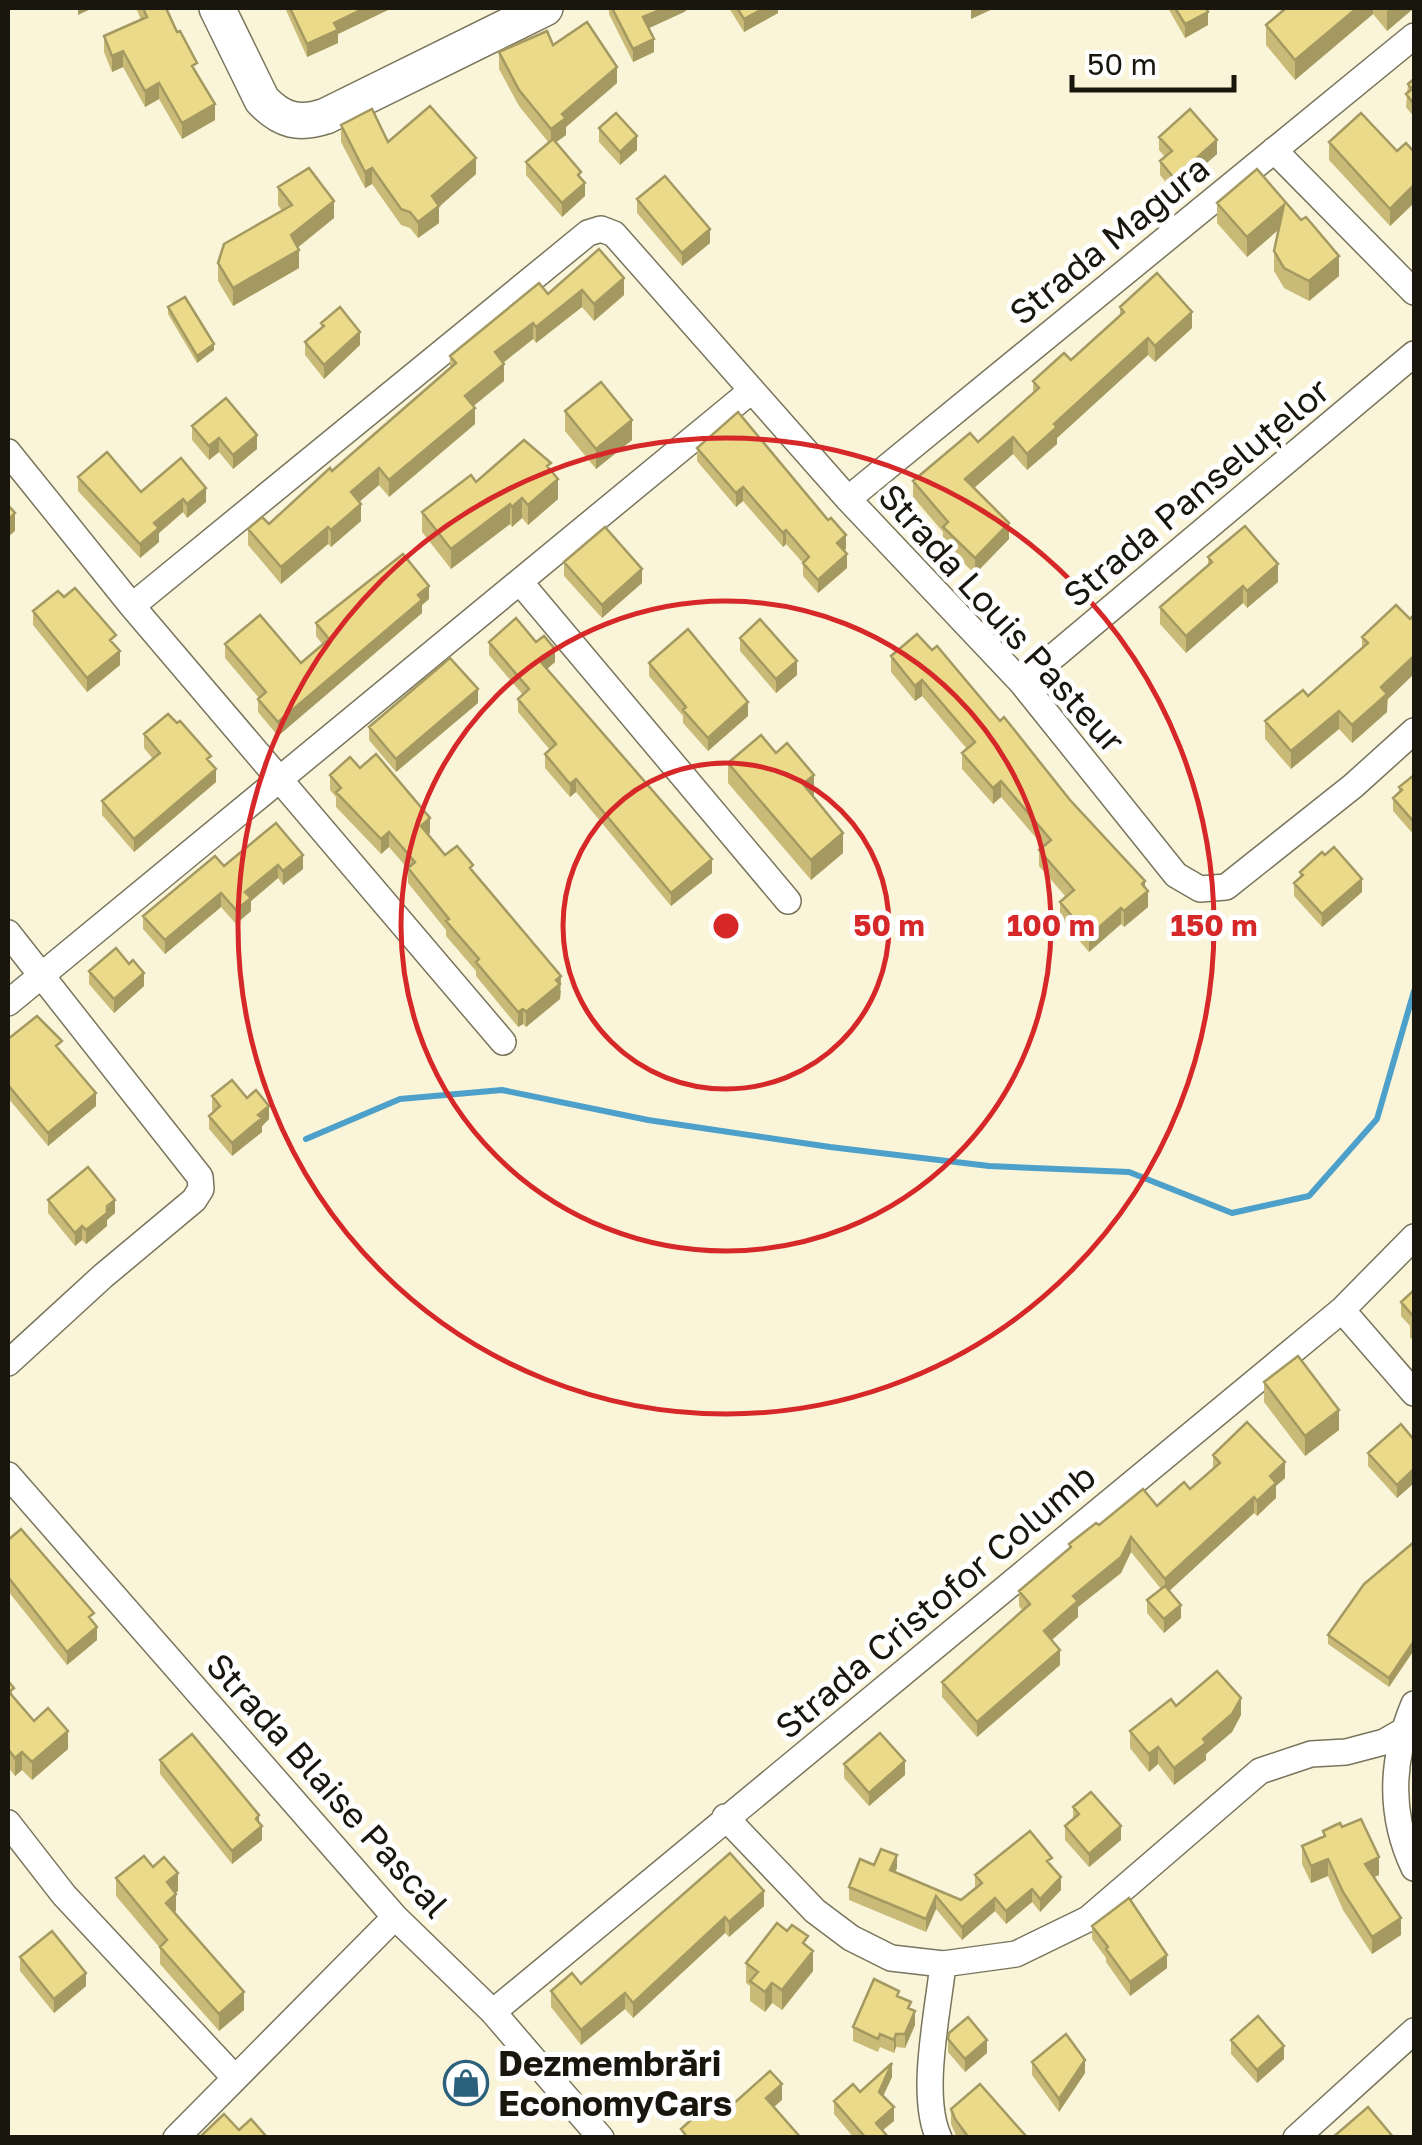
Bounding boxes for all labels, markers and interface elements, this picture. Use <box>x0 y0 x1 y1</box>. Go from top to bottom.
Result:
scale bar <box>1072 30 1234 92</box>
text: 50 m <box>1087 46 1157 82</box>
street label: Strada Magura <box>1001 147 1217 333</box>
street label: Strada Panseluțelor <box>1055 369 1337 615</box>
street label: Strada Louis Pasteur <box>870 475 1134 761</box>
text: 50 m <box>853 907 925 943</box>
text: 100 m <box>1007 907 1095 943</box>
text: 150 m <box>1171 907 1258 943</box>
centre of rings <box>708 908 744 944</box>
street label: Strada Cristofor Columb <box>767 1455 1103 1747</box>
street label: Strada Blaise Pascal <box>198 1644 458 1926</box>
place label: Dezmembrări EconomyCars <box>498 2042 732 2124</box>
shop icon: Dezmembrări EconomyCars <box>443 2060 489 2106</box>

